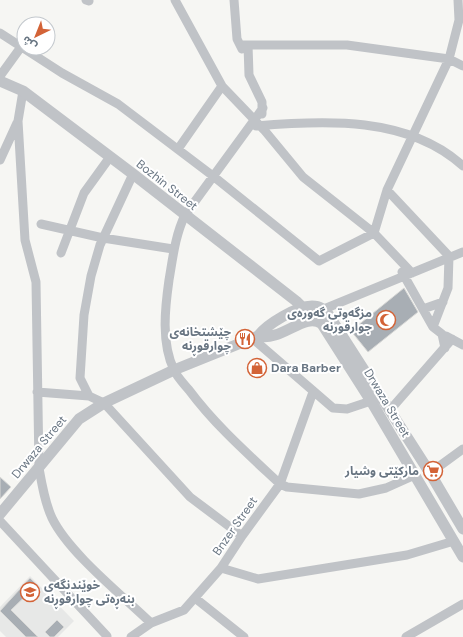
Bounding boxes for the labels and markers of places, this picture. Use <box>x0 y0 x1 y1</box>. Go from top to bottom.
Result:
place label: مزگەوتی گەورەی جوارقورنە <box>287 305 372 335</box>
mosque icon: مزگەوتی گەورەی جوارقورنە <box>375 309 397 331</box>
place label: چێشتخانەی چوارقوڕنە <box>169 324 231 357</box>
restaurant icon: چێشتخانەی چوارقوڕنە <box>234 328 256 350</box>
shop icon: Dara Barber <box>246 357 268 379</box>
place label: Dara Barber <box>271 360 341 376</box>
supermarket icon: مارکێتی وشیار <box>422 460 444 482</box>
place label: مارکێتی وشیار <box>344 463 419 479</box>
place label: خوێندنگەی بنەڕەتی چوارقوڕنە <box>44 577 135 610</box>
school or university icon: خوێندنگەی بنەڕەتی چوارقوڕنە <box>19 581 41 603</box>

